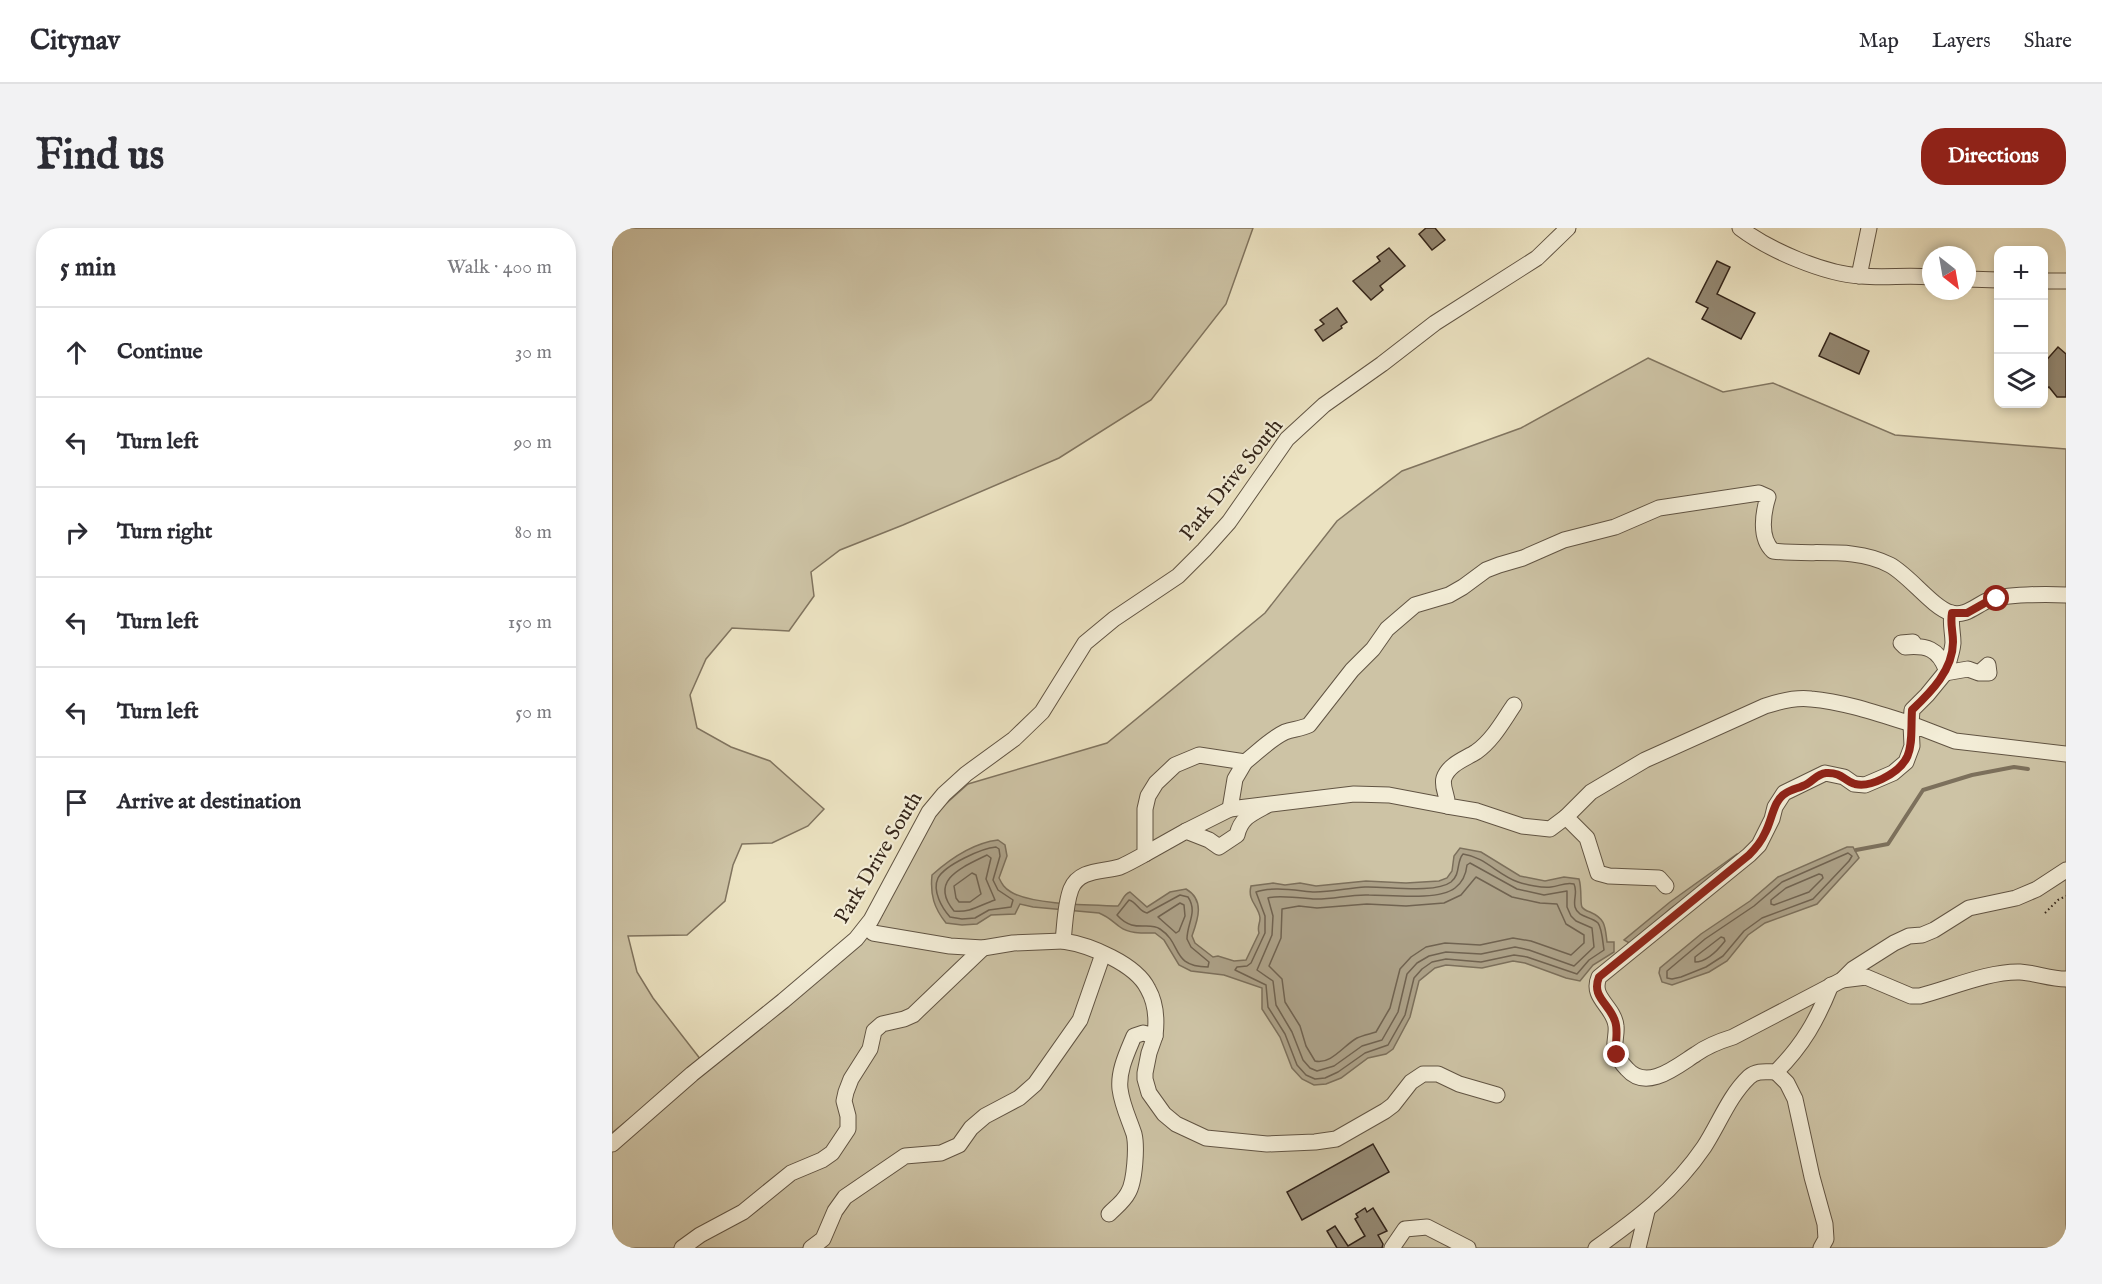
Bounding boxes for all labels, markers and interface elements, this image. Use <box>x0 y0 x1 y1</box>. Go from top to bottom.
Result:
text: Citynav <box>30 24 120 59</box>
text: Map <box>1859 28 1899 55</box>
text: Layers <box>1932 28 1991 55</box>
text: Share <box>2024 28 2072 55</box>
button: Directions <box>1921 128 2066 185</box>
text: Find us <box>36 130 164 183</box>
north arrow <box>1922 246 1976 300</box>
map controls <box>1994 246 2048 408</box>
button: + <box>1994 246 2048 300</box>
text: 5 min <box>60 251 116 284</box>
text: Walk · 400 m <box>447 255 552 280</box>
button: − <box>1994 300 2048 354</box>
icon: ahead <box>60 336 93 369</box>
text: Continue <box>117 338 203 366</box>
text: 30 m <box>515 340 552 365</box>
button: layers <box>1994 354 2048 408</box>
street label: Park Drive South <box>1175 413 1289 547</box>
icon: left <box>60 426 93 459</box>
text: Turn left <box>117 428 199 456</box>
text: 90 m <box>514 430 552 455</box>
icon: right <box>60 516 93 549</box>
text: Turn right <box>117 518 212 546</box>
text: 80 m <box>515 520 552 545</box>
route start <box>1983 585 2009 611</box>
icon: left <box>60 606 93 639</box>
text: Turn left <box>117 608 199 636</box>
text: 150 m <box>508 610 552 635</box>
icon: left <box>60 696 93 729</box>
text: Turn left <box>117 698 199 726</box>
text: 50 m <box>515 700 552 725</box>
icon: arrive <box>60 786 93 819</box>
street label: Park Drive South <box>829 787 929 929</box>
text: Arrive at destination <box>117 788 301 816</box>
route end <box>1603 1041 1629 1067</box>

